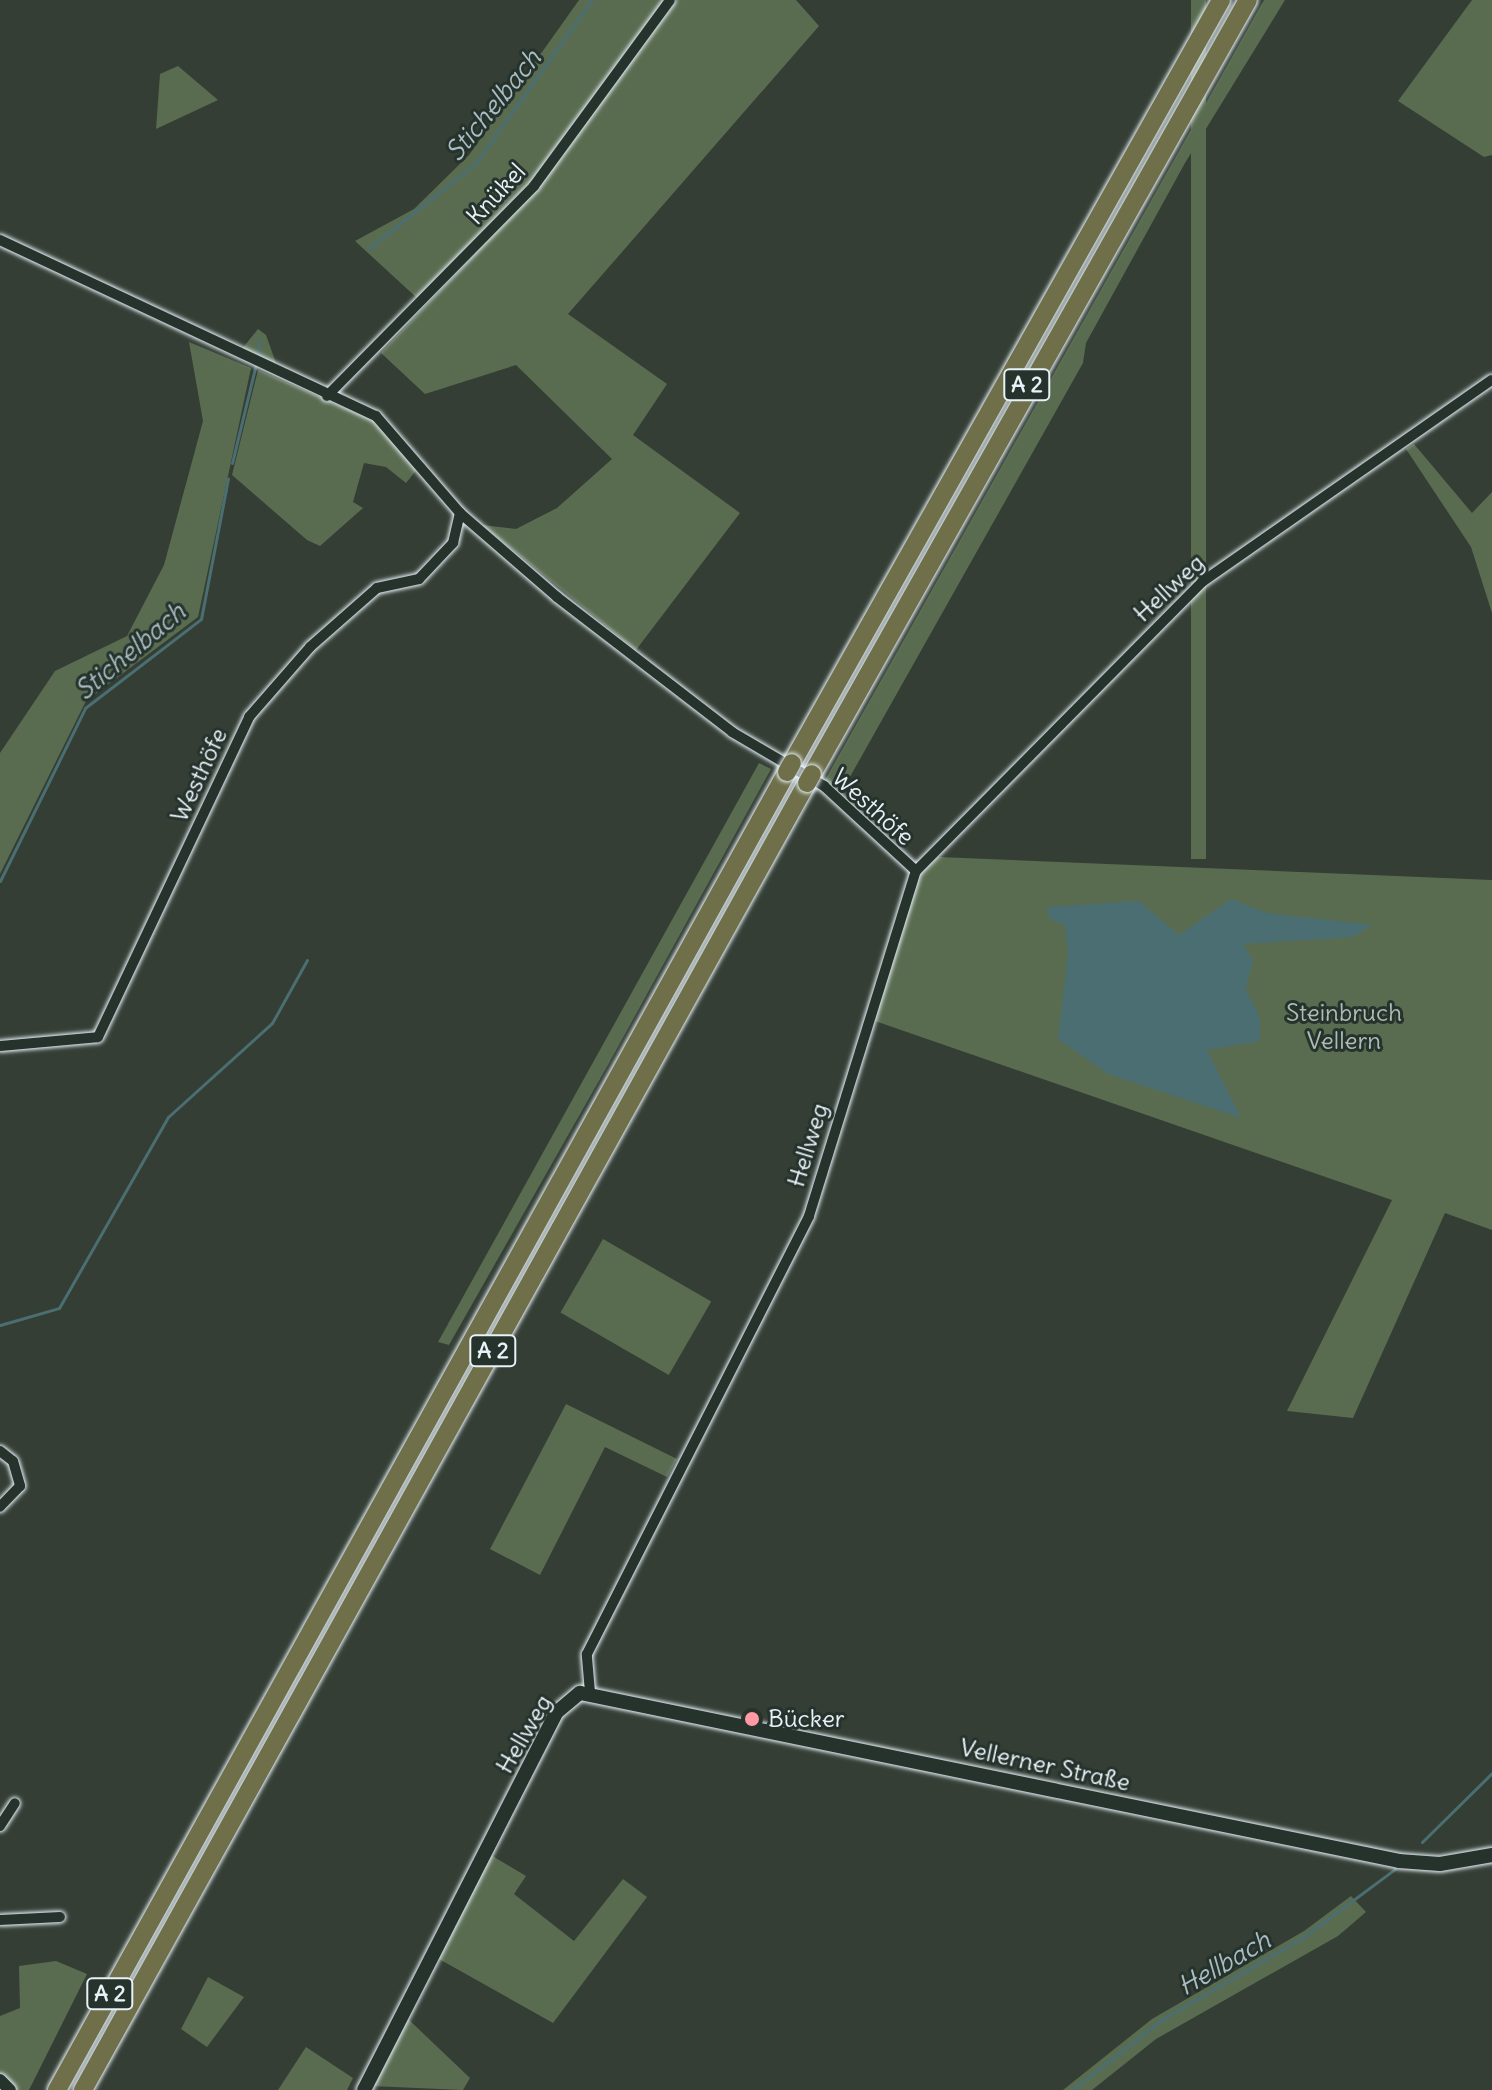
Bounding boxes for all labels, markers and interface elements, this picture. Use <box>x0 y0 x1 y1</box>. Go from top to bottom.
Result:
water label: Stichelbach <box>439 43 547 167</box>
street label: Knükel <box>461 157 531 231</box>
road number: A 2 <box>1003 367 1051 403</box>
street label: Hellweg <box>1128 548 1210 628</box>
water label: Stichelbach <box>69 596 191 706</box>
street label: Westhöfe <box>165 723 233 827</box>
street label: Westhöfe <box>826 763 920 851</box>
park label: Steinbruch Vellern <box>1286 999 1402 1055</box>
street label: Hellweg <box>782 1100 834 1190</box>
road number: A 2 <box>469 1333 517 1369</box>
street label: Hellweg <box>490 1690 558 1778</box>
place label: Bücker <box>768 1705 845 1733</box>
marker: Bücker <box>743 1710 761 1728</box>
street label: Vellerner Straße <box>957 1733 1133 1797</box>
water label: Hellbach <box>1172 1924 1276 2002</box>
road number: A 2 <box>86 1976 134 2012</box>

